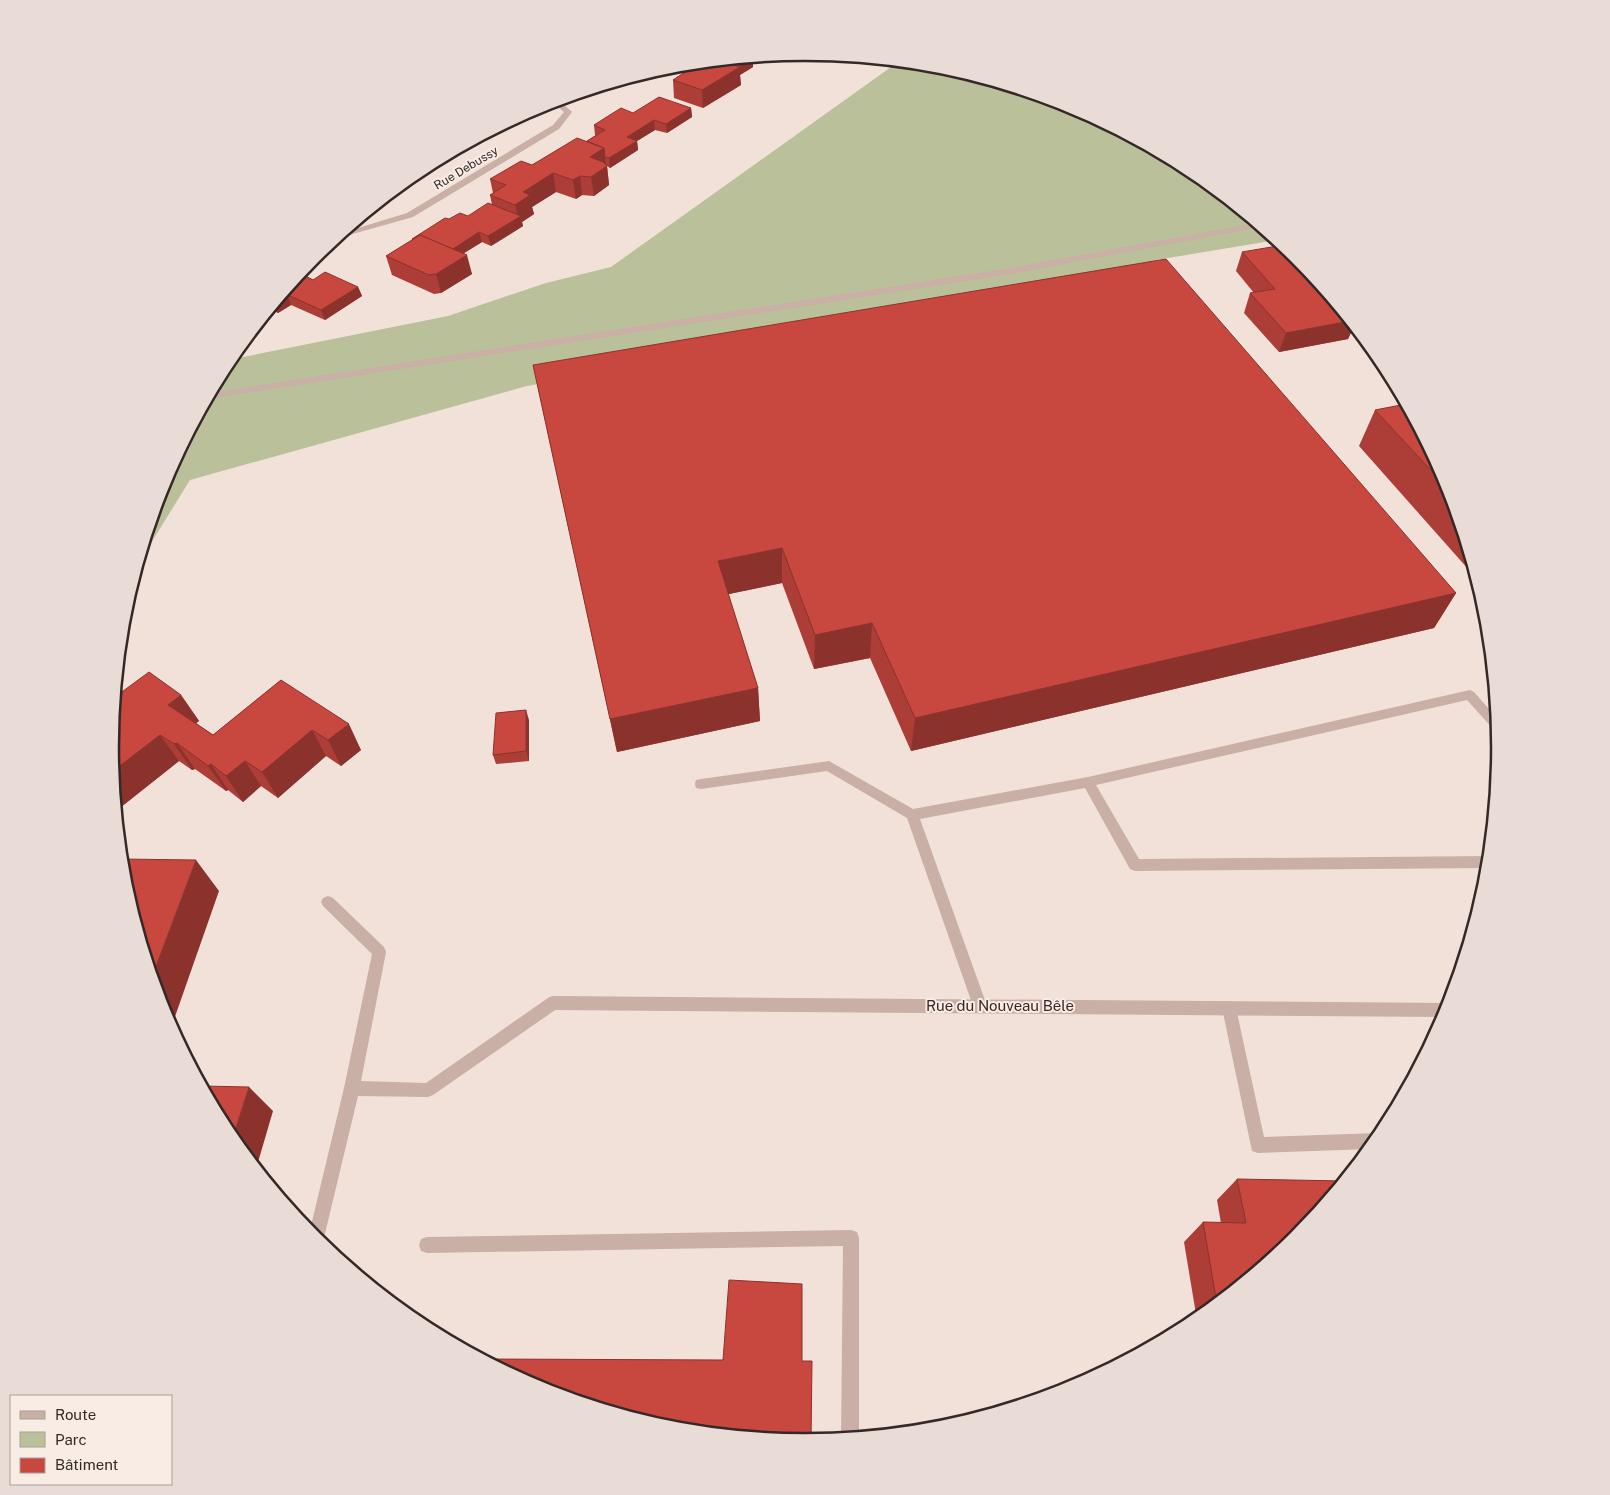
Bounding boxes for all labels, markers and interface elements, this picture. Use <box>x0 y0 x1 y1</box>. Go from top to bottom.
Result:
street label: Rue Debussy <box>431 143 501 193</box>
street label: Rue du Nouveau Bêle <box>926 997 1074 1014</box>
legend <box>10 1395 172 1485</box>
text: Route <box>55 1406 96 1423</box>
text: Parc <box>55 1431 87 1448</box>
text: Bâtiment <box>55 1456 118 1473</box>

